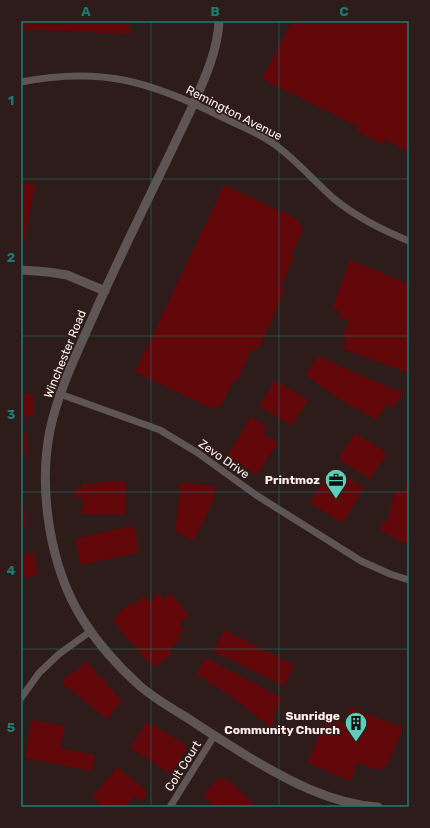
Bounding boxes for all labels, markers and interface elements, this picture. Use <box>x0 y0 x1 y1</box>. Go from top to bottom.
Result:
text: A <box>81 4 91 19</box>
text: B <box>210 4 220 19</box>
text: C <box>339 4 349 19</box>
street label: Remington Avenue <box>184 83 285 143</box>
text: 1 <box>8 93 14 108</box>
text: 2 <box>7 250 15 265</box>
street label: Winchester Road <box>41 308 89 400</box>
text: 3 <box>7 407 16 422</box>
street label: Zevo Drive <box>196 436 252 482</box>
office icon: Printmoz <box>323 467 349 500</box>
place label: Printmoz <box>265 473 320 487</box>
text: 4 <box>7 563 16 578</box>
place label: Sunridge Community Church <box>224 709 340 737</box>
building icon: Sunridge Community Church <box>343 710 369 743</box>
text: 5 <box>7 720 15 735</box>
street label: Colt Court <box>162 738 204 794</box>

